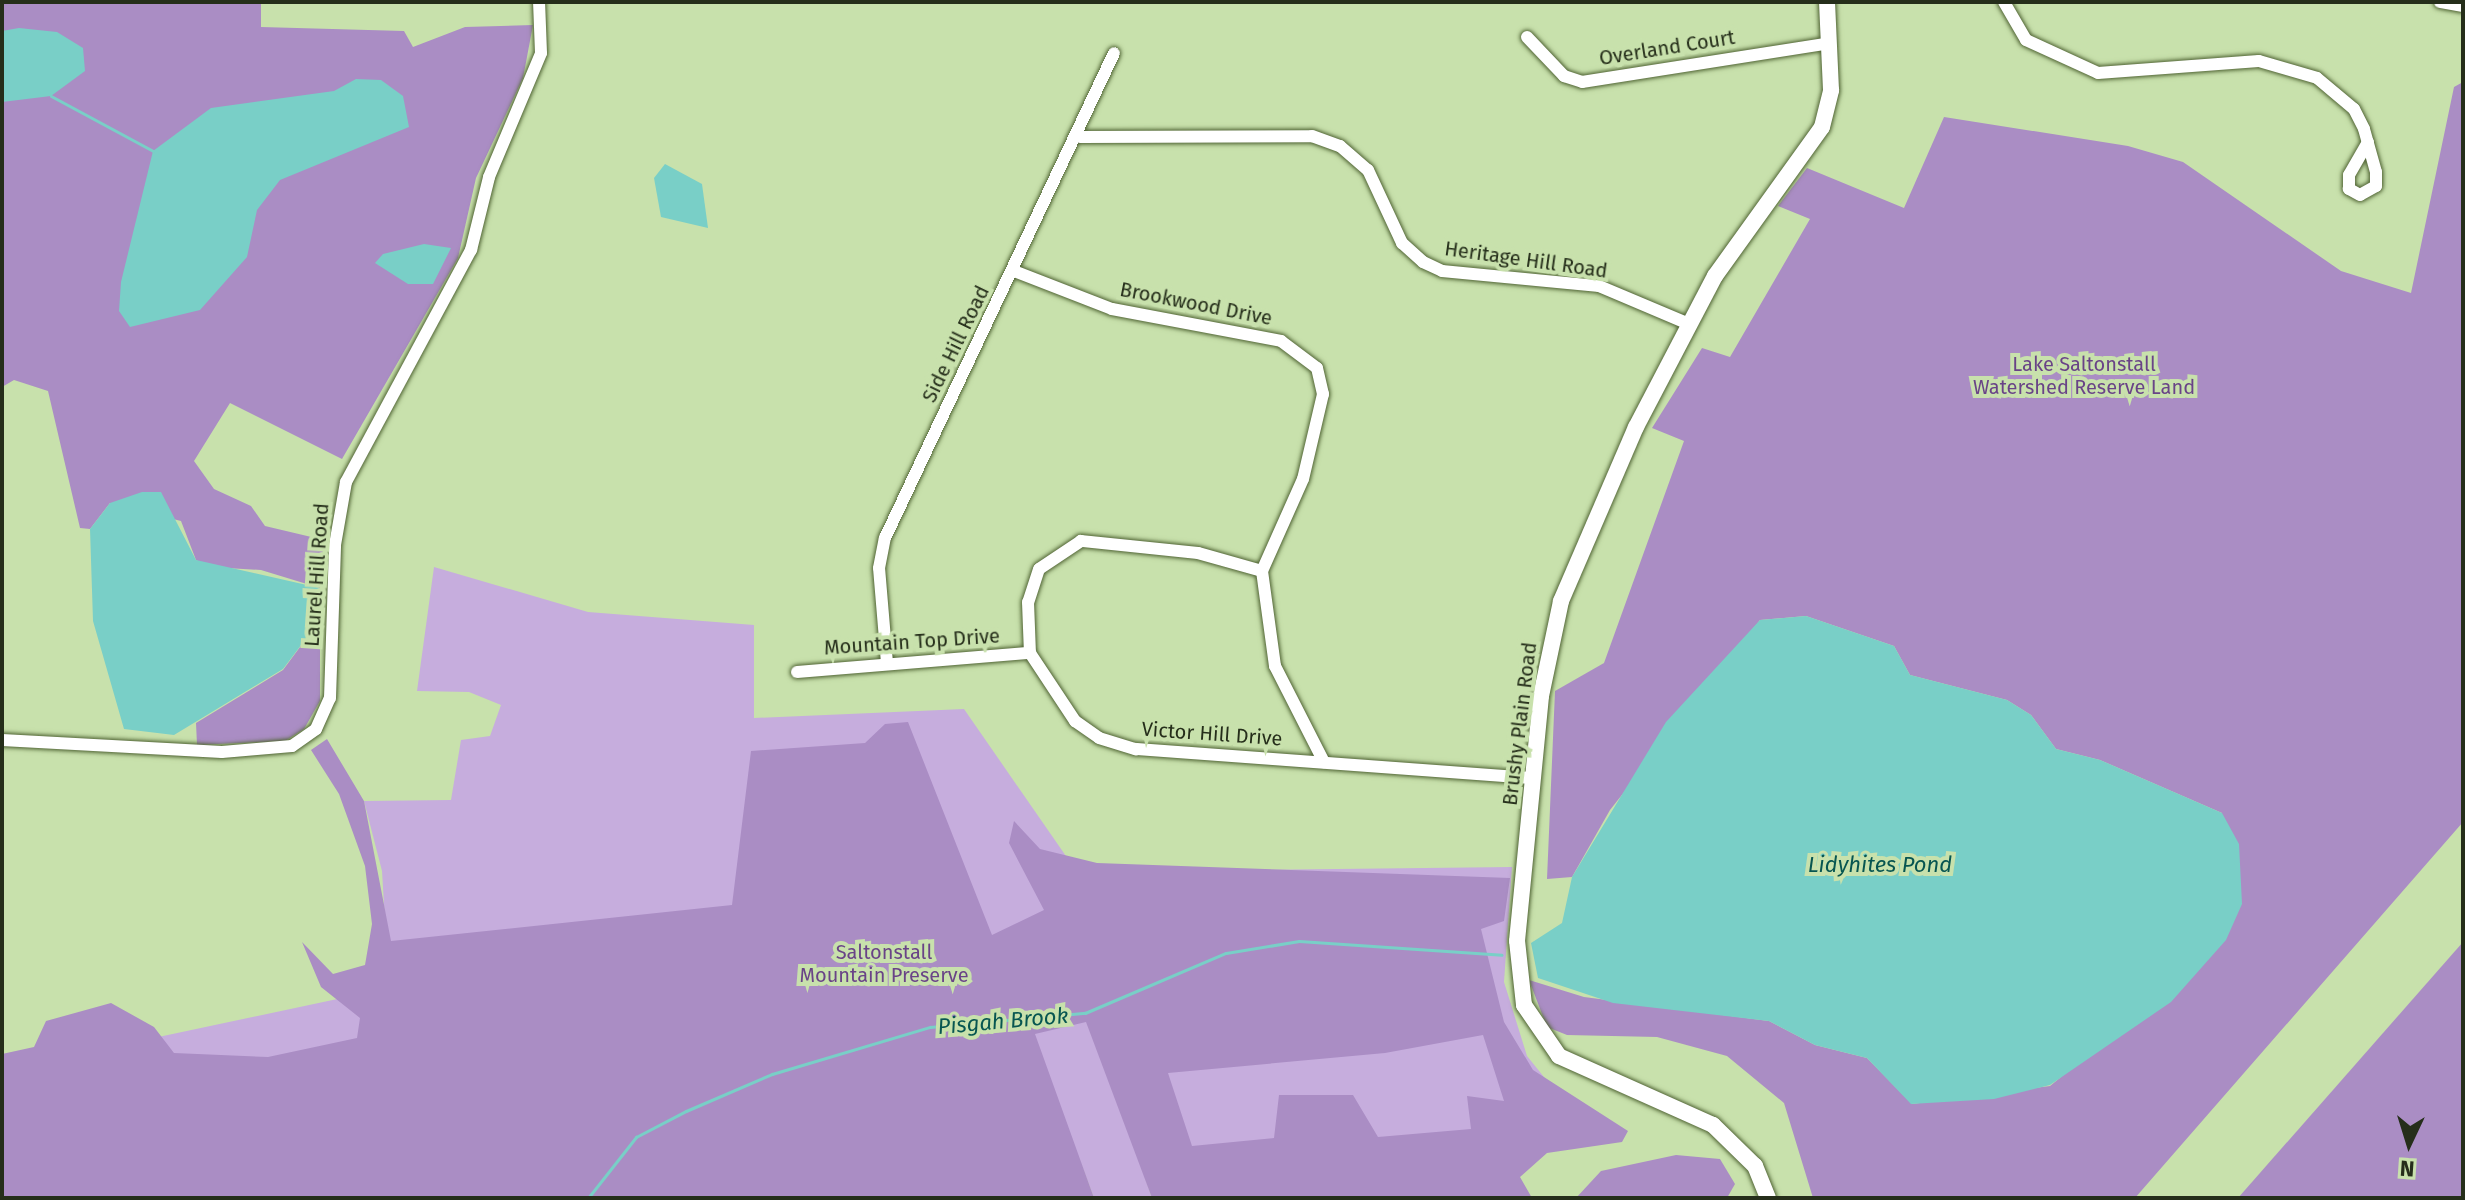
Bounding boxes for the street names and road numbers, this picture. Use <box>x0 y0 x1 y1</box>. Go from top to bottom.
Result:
street label: Overland Court <box>1598 25 1736 71</box>
street label: Heritage Hill Road <box>1443 237 1609 283</box>
street label: Brookwood Drive <box>1118 277 1274 331</box>
street label: Side Hill Road <box>917 282 995 406</box>
street label: Laurel Hill Road <box>300 502 334 648</box>
street label: Mountain Top Drive <box>823 624 1001 660</box>
street label: Brushy Plain Road <box>1498 641 1542 807</box>
street label: Victor Hill Drive <box>1141 717 1283 751</box>

